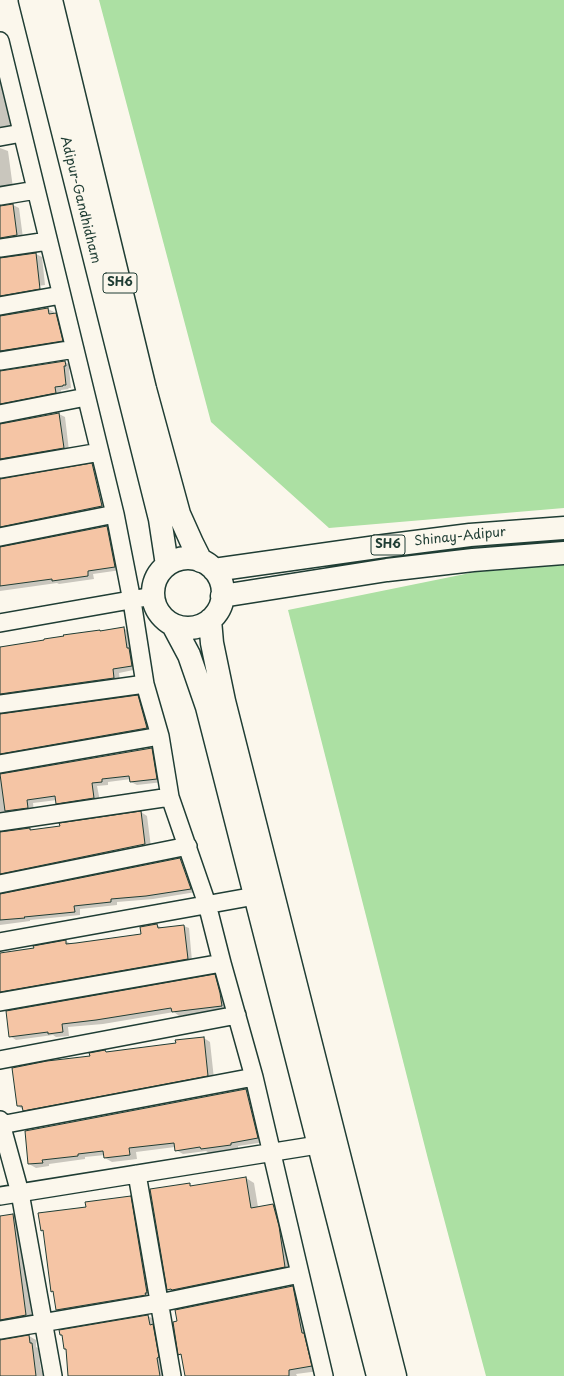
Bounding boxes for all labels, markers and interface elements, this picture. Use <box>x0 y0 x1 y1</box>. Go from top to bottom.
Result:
street label: Adipur-Gandhidham <box>57 135 103 265</box>
road number: SH6 <box>103 273 137 293</box>
street label: Shinay-Adipur <box>413 524 507 550</box>
road number: SH6 <box>371 535 405 555</box>

